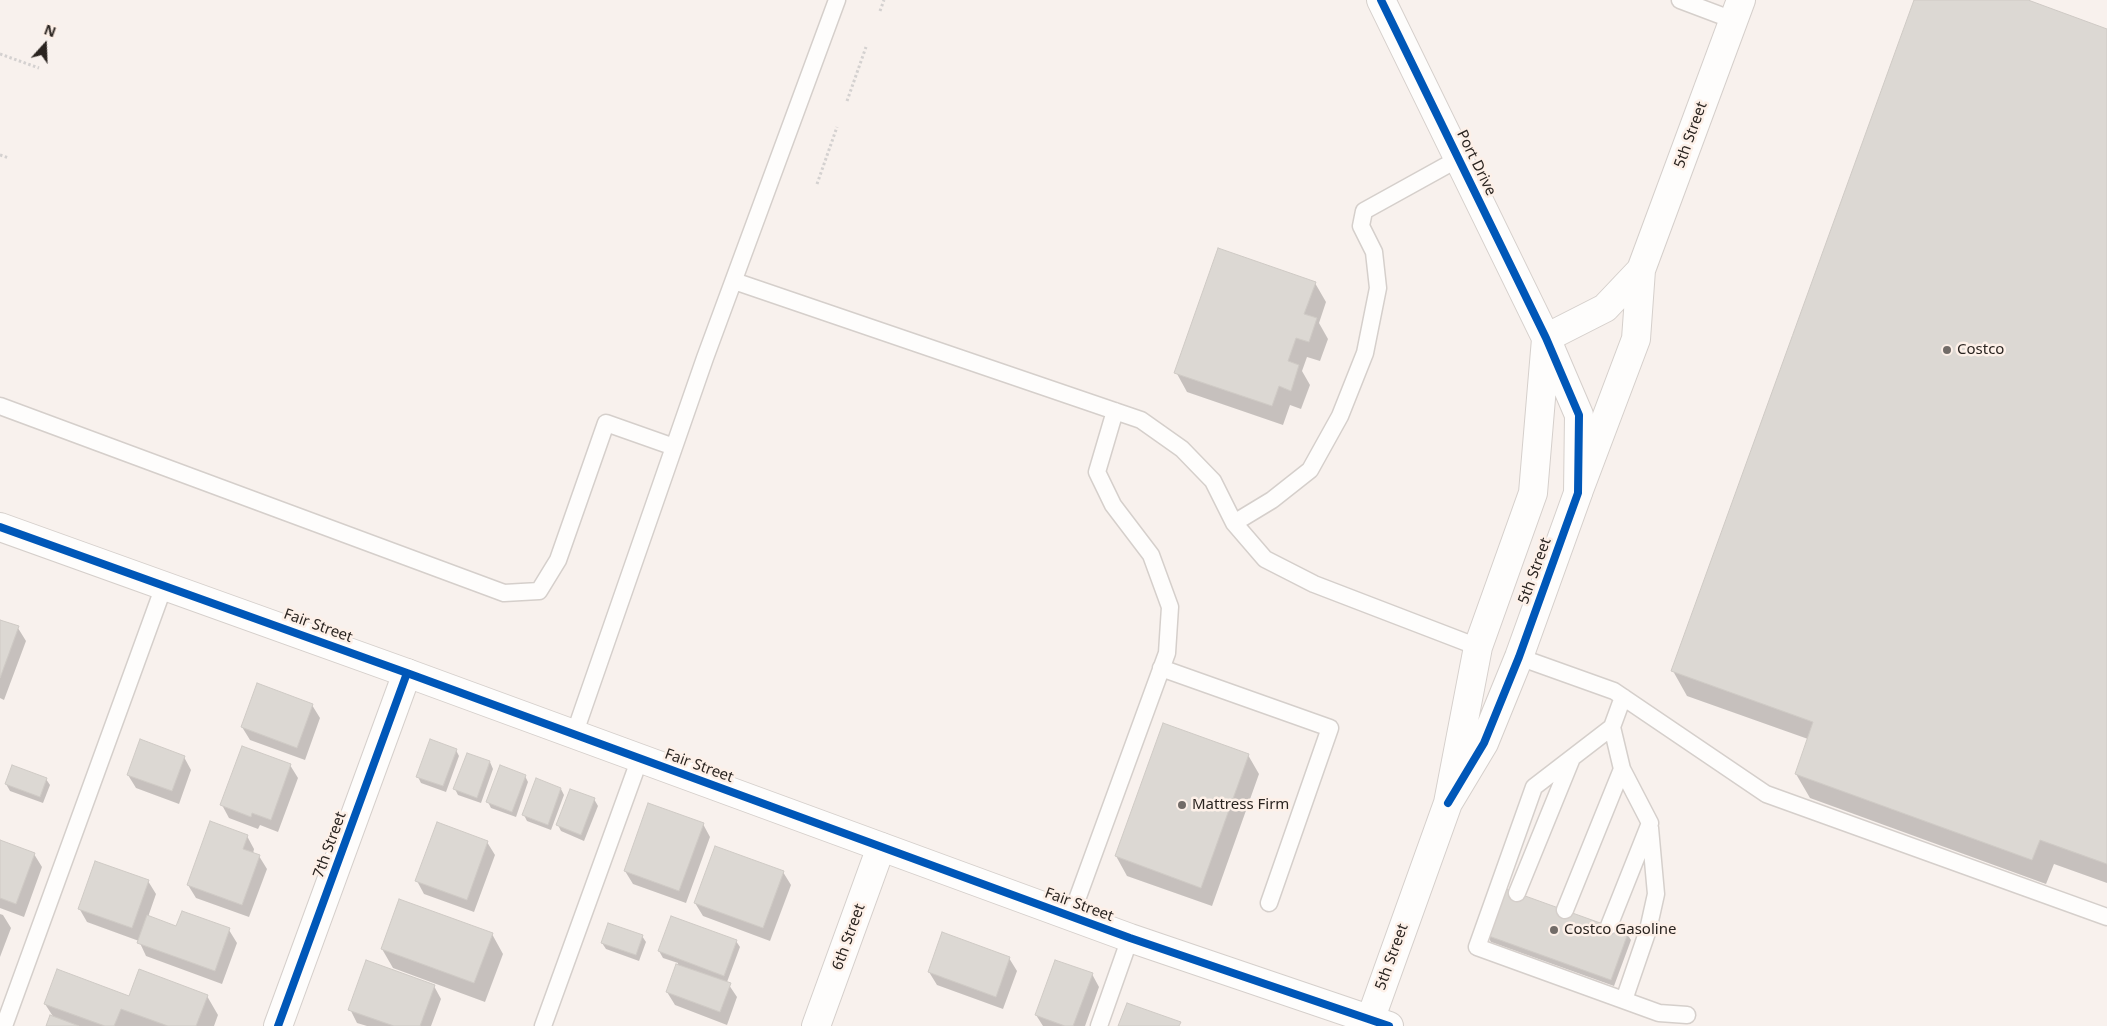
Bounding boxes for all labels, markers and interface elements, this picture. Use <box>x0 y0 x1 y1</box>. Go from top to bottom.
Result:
north arrow <box>20 20 70 70</box>
text: N <box>42 20 59 41</box>
street label: 5th Street <box>1671 99 1711 171</box>
street label: Port Drive <box>1452 127 1500 199</box>
place label: Costco <box>1957 341 2004 359</box>
marker: Costco <box>1941 344 1953 356</box>
street label: 5th Street <box>1515 535 1555 607</box>
street label: Fair Street <box>281 605 355 647</box>
street label: Fair Street <box>662 745 736 787</box>
place label: Mattress Firm <box>1192 796 1289 814</box>
marker: Mattress Firm <box>1176 799 1188 811</box>
street label: 7th Street <box>310 809 350 881</box>
street label: Fair Street <box>1042 884 1116 926</box>
street label: 6th Street <box>829 901 869 973</box>
street label: 5th Street <box>1372 921 1412 993</box>
place label: Costco Gasoline <box>1564 921 1676 939</box>
marker: Costco Gasoline <box>1548 924 1560 936</box>

